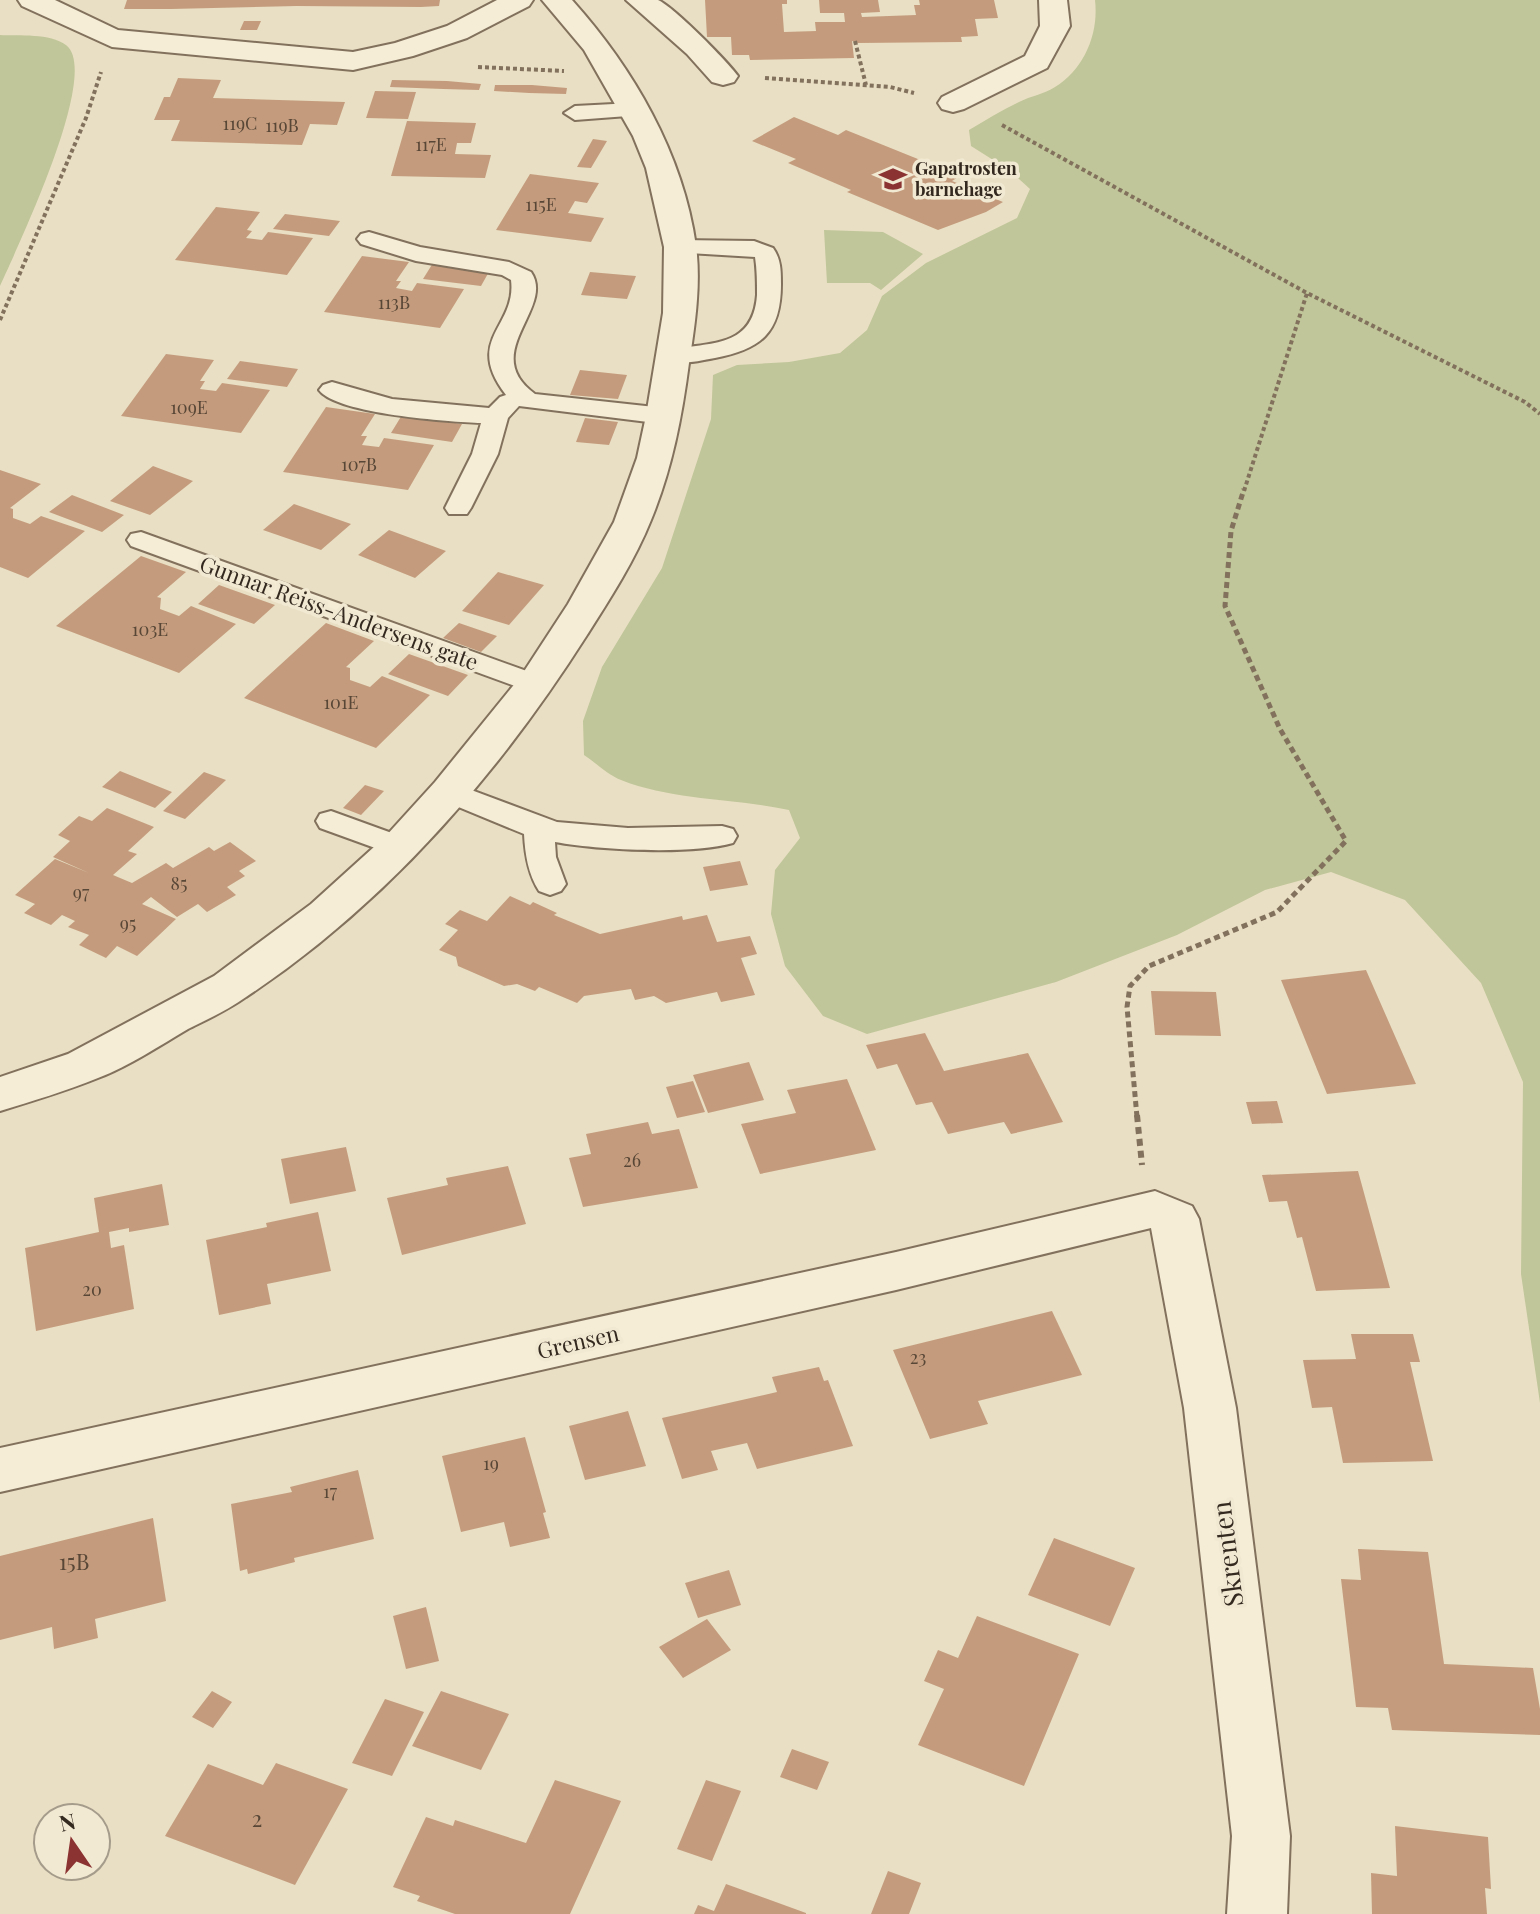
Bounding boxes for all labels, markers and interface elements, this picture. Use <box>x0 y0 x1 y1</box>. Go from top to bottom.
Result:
house number: 119C <box>223 111 257 135</box>
house number: 119B <box>265 113 299 137</box>
house number: 117E <box>415 132 447 156</box>
place label: Gapatrosten barnehage <box>915 156 1017 201</box>
school or university icon: Gapatrosten barnehage <box>878 164 908 194</box>
house number: 115E <box>525 192 557 216</box>
house number: 113B <box>378 290 410 314</box>
house number: 109E <box>170 395 208 419</box>
house number: 107B <box>341 452 377 476</box>
street label: Gunnar Reiss-Andersens gate <box>196 548 483 676</box>
house number: 103E <box>132 617 168 641</box>
house number: 101E <box>323 690 359 714</box>
house number: 85 <box>171 871 187 895</box>
house number: 97 <box>73 880 90 904</box>
house number: 95 <box>120 911 136 935</box>
house number: 26 <box>623 1148 641 1172</box>
house number: 20 <box>82 1277 102 1301</box>
street label: Grensen <box>534 1317 622 1365</box>
house number: 23 <box>910 1345 926 1369</box>
house number: 19 <box>483 1451 499 1475</box>
house number: 17 <box>323 1479 338 1503</box>
street label: Skrenten <box>1203 1499 1250 1609</box>
house number: 15B <box>59 1546 89 1576</box>
north arrow <box>32 1802 112 1882</box>
house number: 2 <box>252 1803 262 1833</box>
text: N <box>56 1805 78 1838</box>

